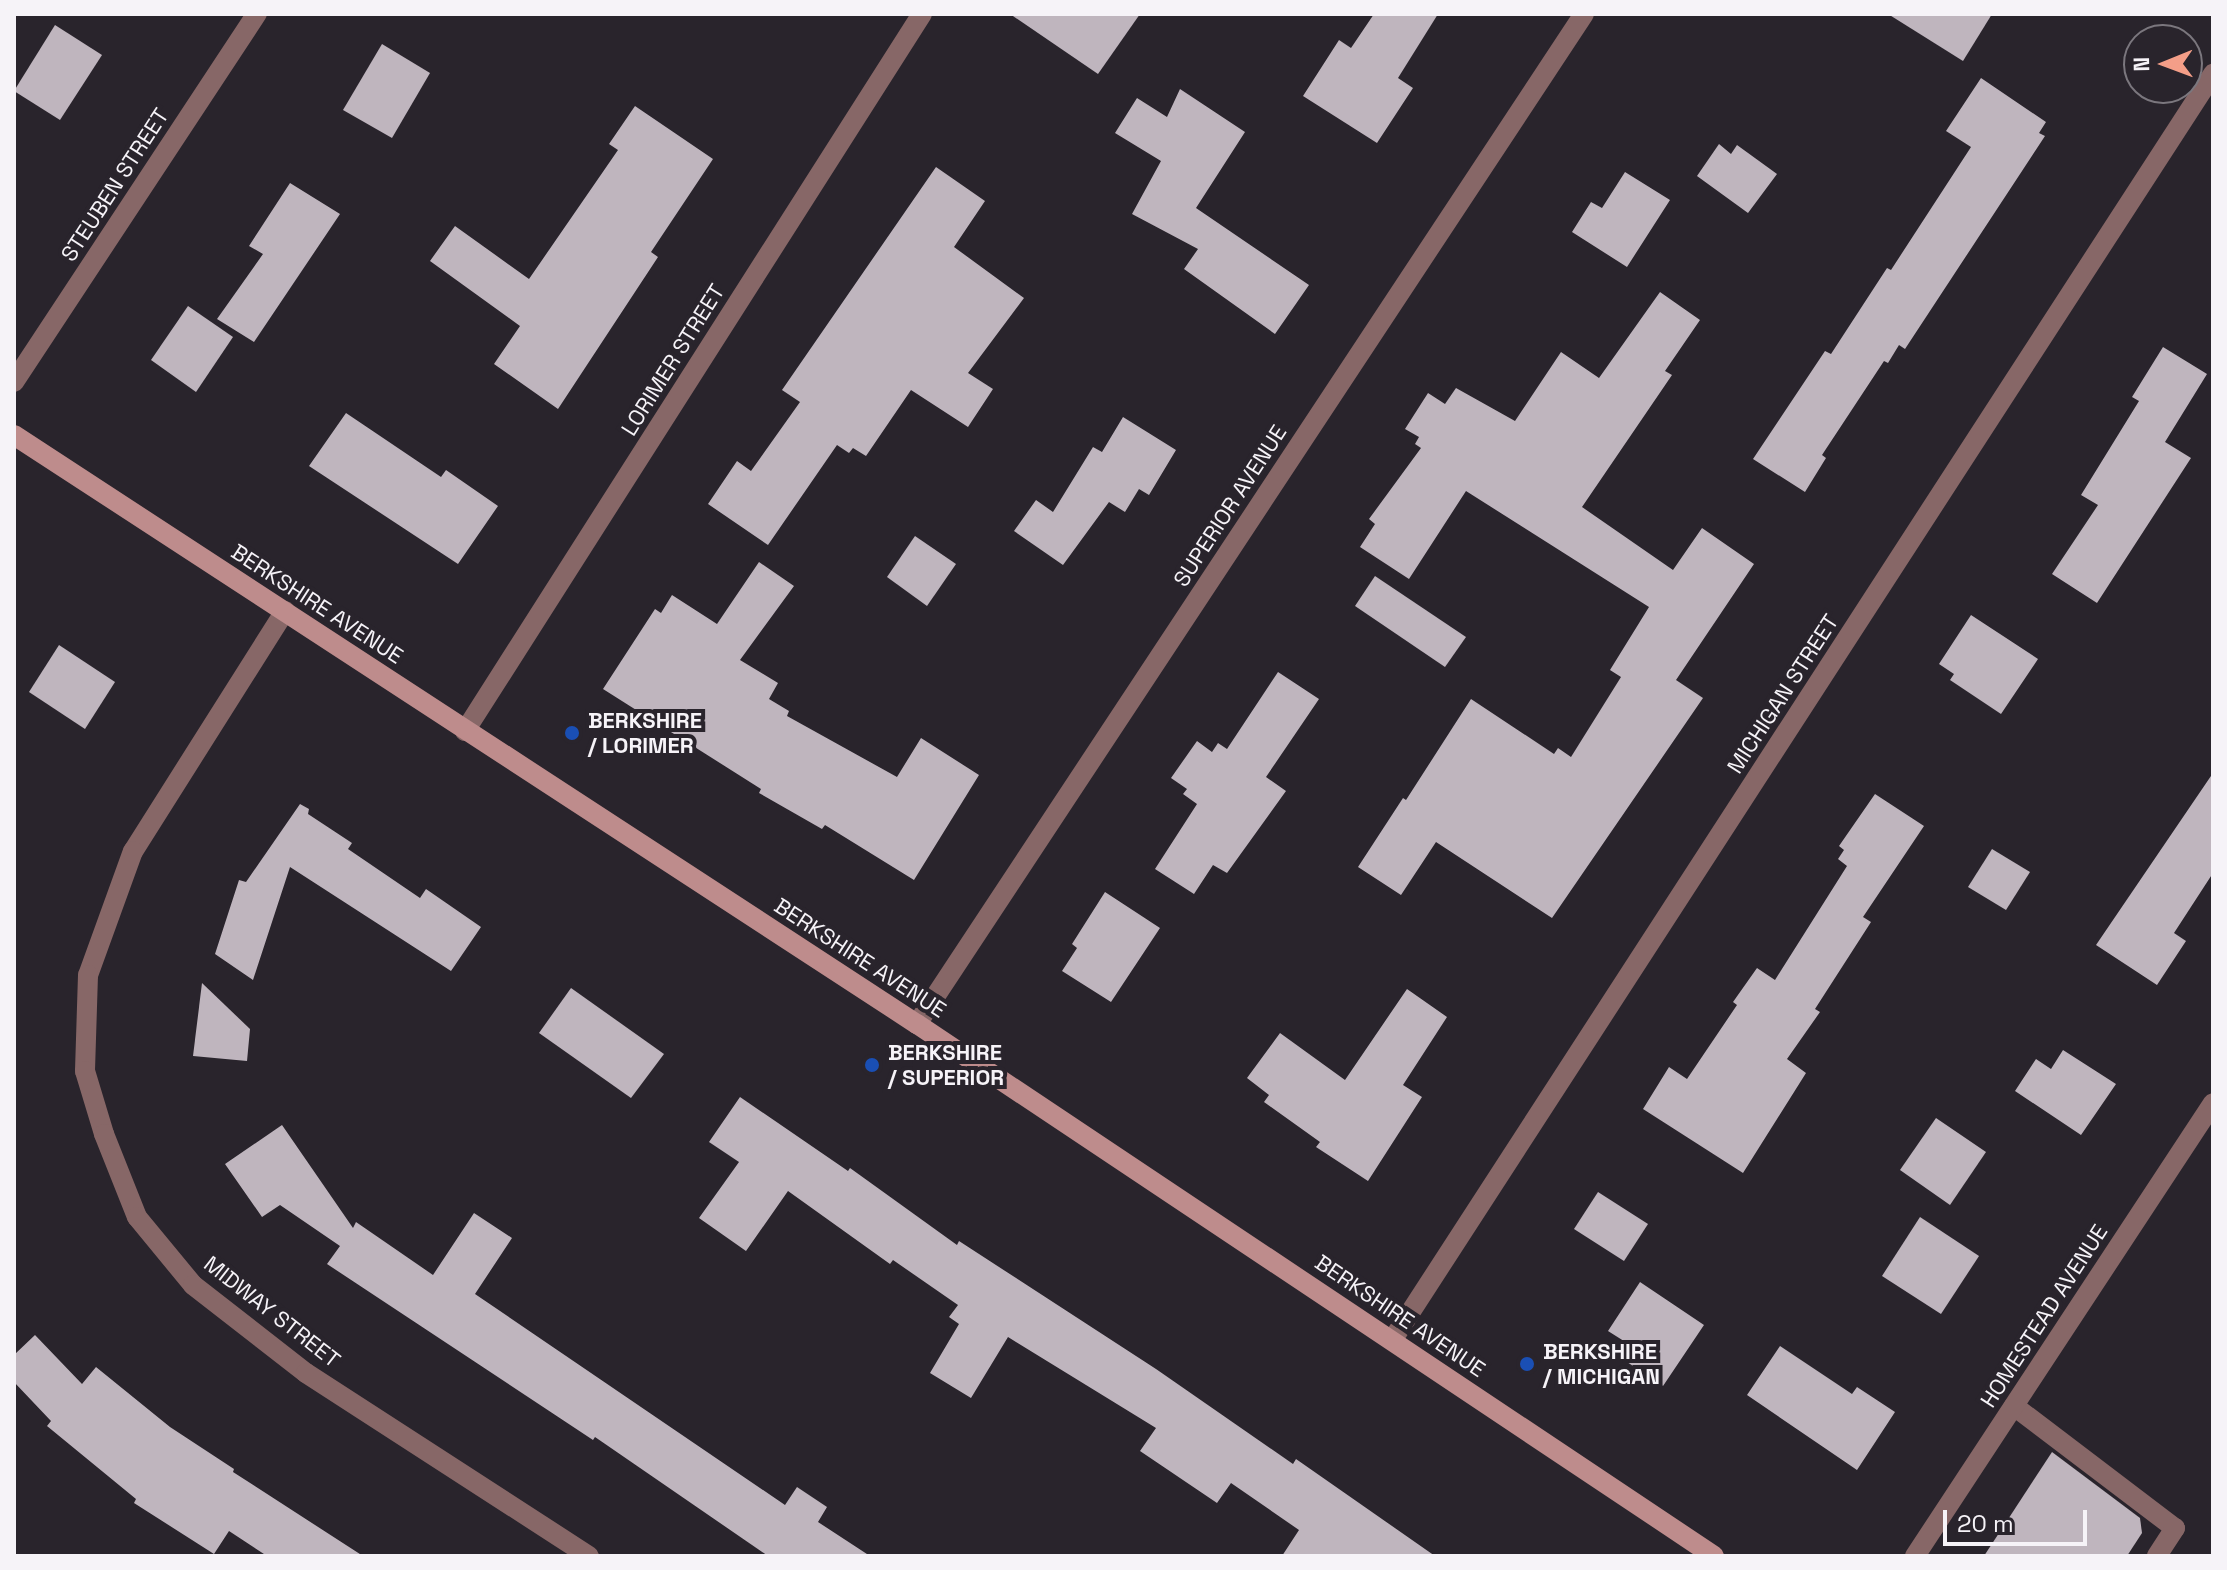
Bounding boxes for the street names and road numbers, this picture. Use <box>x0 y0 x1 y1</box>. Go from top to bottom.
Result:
street label: STEUBEN STREET <box>56 103 174 267</box>
street label: LORIMER STREET <box>616 279 730 441</box>
street label: SUPERIOR AVENUE <box>1168 420 1292 592</box>
street label: BERKSHIRE AVENUE <box>226 539 408 669</box>
street label: MICHIGAN STREET <box>1722 610 1844 778</box>
street label: BERKSHIRE AVENUE <box>769 893 951 1023</box>
street label: HOMESTEAD AVENUE <box>1975 1219 2113 1413</box>
street label: BERKSHIRE AVENUE <box>1310 1249 1490 1383</box>
street label: MIDWAY STREET <box>198 1250 346 1374</box>

